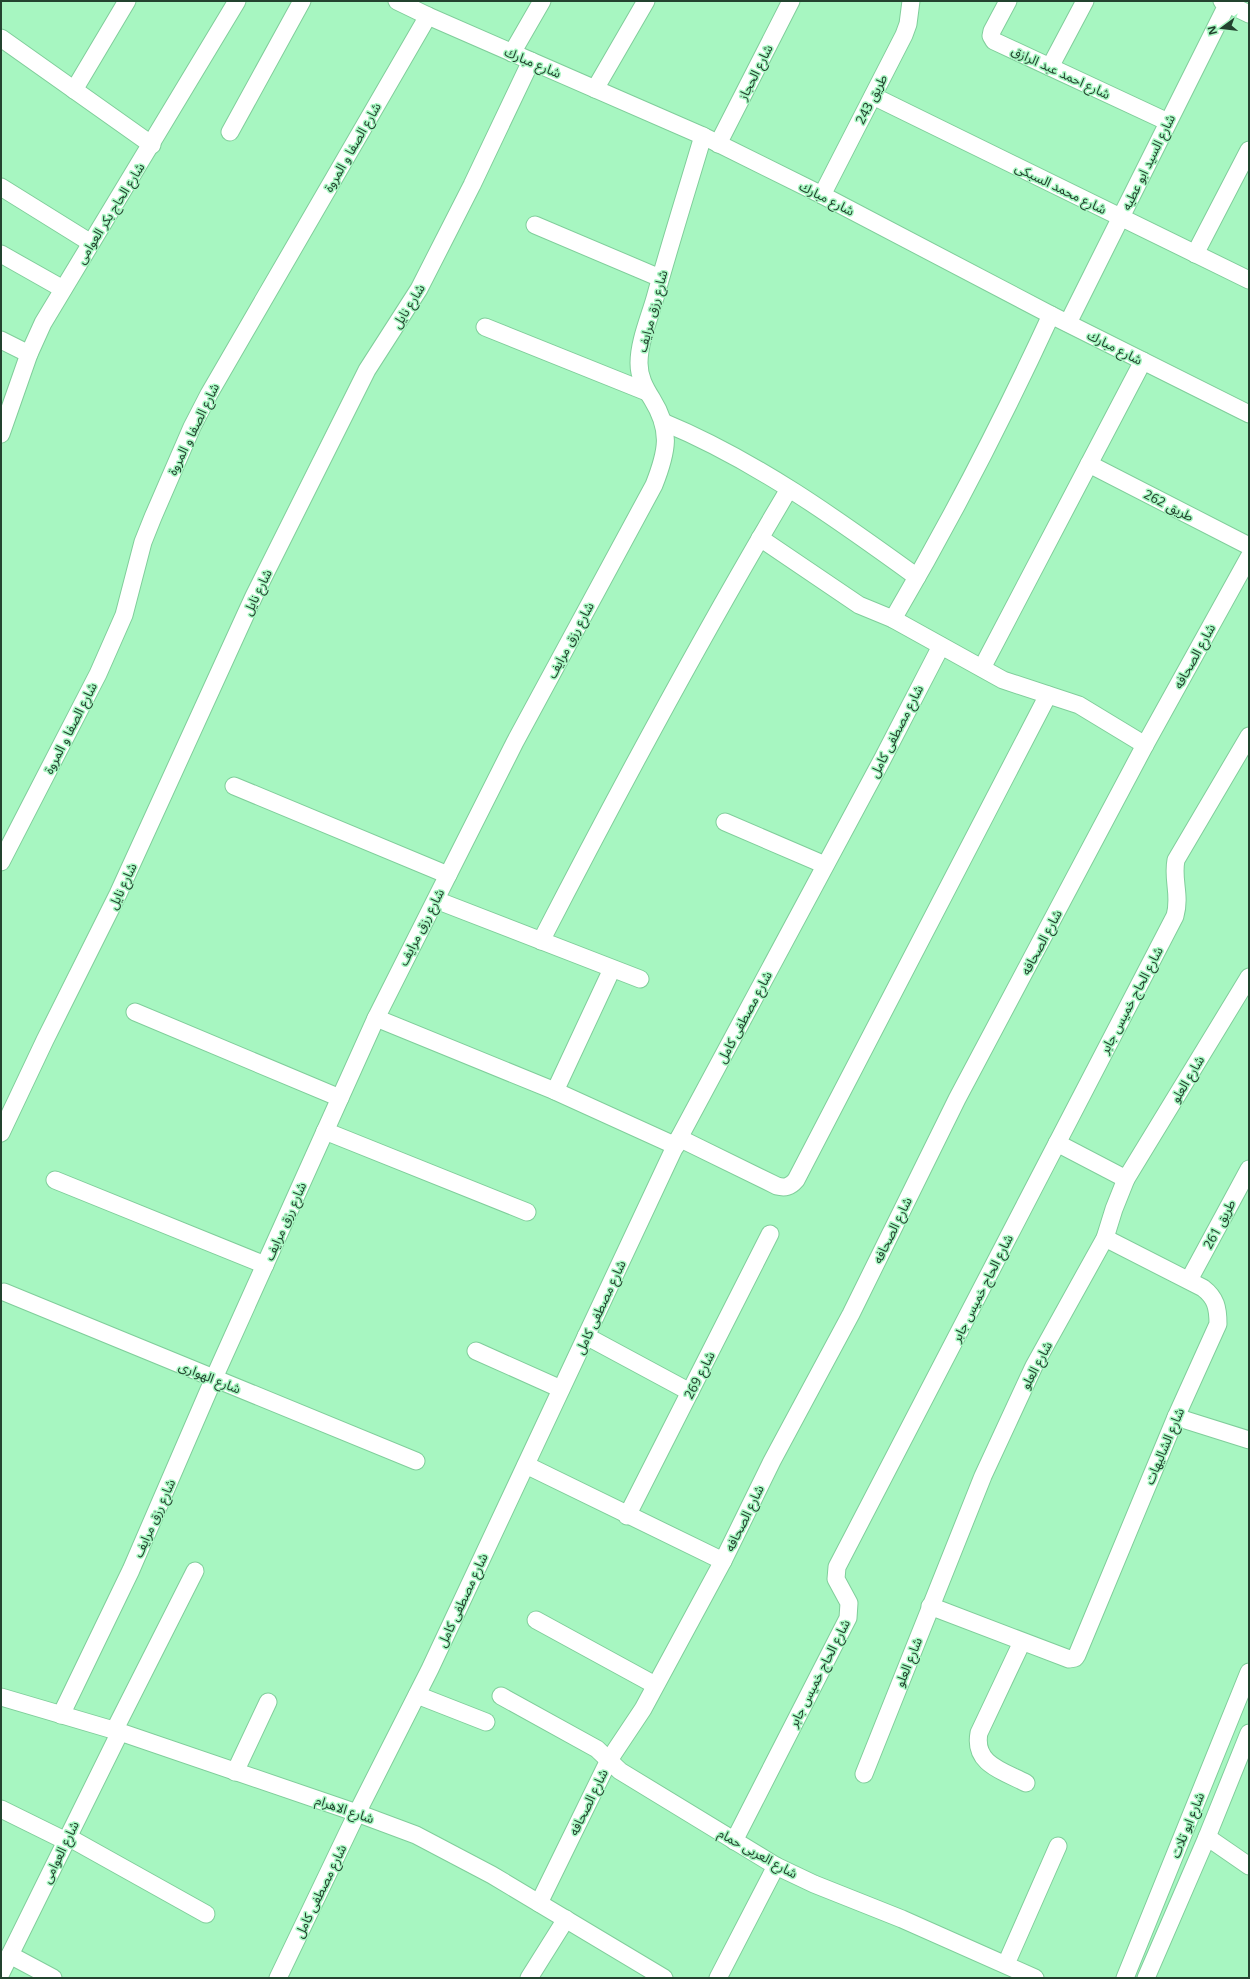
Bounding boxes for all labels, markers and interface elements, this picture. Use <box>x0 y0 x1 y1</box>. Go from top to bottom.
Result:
north arrow <box>1202 8 1242 48</box>
text: N <box>1203 24 1220 37</box>
street label: شارع الحجاز <box>733 41 778 105</box>
street label: شارع احمد عبد الرازق <box>1008 41 1113 105</box>
street label: شارع مبارك <box>501 42 564 84</box>
street label: طريق 243 <box>851 71 891 127</box>
street label: شارع الصفا و المروة <box>319 99 387 196</box>
street label: شارع السيد ابو عطيه <box>1117 111 1181 214</box>
street label: شارع محمد السبكى <box>1011 158 1110 220</box>
street label: شارع الحاج بكر العوامى <box>72 159 150 268</box>
street label: شارع مبارك <box>795 176 858 221</box>
street label: شارع رزق مرايف <box>632 268 674 355</box>
street label: شارع نايل <box>387 280 430 333</box>
street label: شارع مبارك <box>1083 325 1146 370</box>
street label: شارع الصفا و المروة <box>163 380 225 479</box>
street label: طريق 262 <box>1141 485 1197 525</box>
street label: شارع نايل <box>238 566 278 619</box>
street label: شارع رزق مرايف <box>542 599 599 682</box>
street label: شارع الصحافه <box>1169 620 1221 693</box>
street label: شارع الصفا و المروة <box>39 679 103 778</box>
street label: شارع مصطفى كامل <box>865 681 929 781</box>
street label: شارع نايل <box>103 860 142 913</box>
street label: شارع رزق مرايف <box>394 885 450 970</box>
street label: شارع الصحافه <box>1016 906 1068 979</box>
street label: شارع الحاج خميس جابر <box>1095 943 1169 1059</box>
street label: شارع مصطفى كامل <box>712 968 778 1067</box>
street label: شارع العلو <box>1166 1052 1210 1107</box>
street label: شارع رزق مرايف <box>260 1179 312 1264</box>
street label: شارع الصحافه <box>868 1194 918 1267</box>
street label: طريق 261 <box>1198 1196 1240 1252</box>
street label: شارع الحاج خميس جابر <box>947 1231 1019 1347</box>
street label: شارع مصطفى كامل <box>570 1257 632 1358</box>
street label: شارع العلو <box>1016 1338 1058 1393</box>
street label: شارع 269 <box>679 1348 720 1403</box>
street label: شارع الهوارى <box>175 1356 244 1399</box>
street label: شارع الشاليهات <box>1140 1405 1190 1488</box>
street label: شارع رزق مرايف <box>129 1476 181 1561</box>
street label: شارع الصحافه <box>720 1482 770 1555</box>
street label: شارع مصطفى كامل <box>432 1550 494 1651</box>
street label: شارع الحاج خميس جابر <box>784 1616 856 1732</box>
street label: شارع العلو <box>890 1635 928 1690</box>
street label: شارع الصحافه <box>564 1766 614 1839</box>
street label: شارع ابو تلات <box>1166 1789 1210 1861</box>
street label: شارع الاهرام <box>313 1791 377 1829</box>
street label: شارع العوامى <box>37 1818 85 1887</box>
street label: شارع العربى حمام <box>714 1824 801 1884</box>
street label: شارع مصطفى كامل <box>290 1841 352 1942</box>

